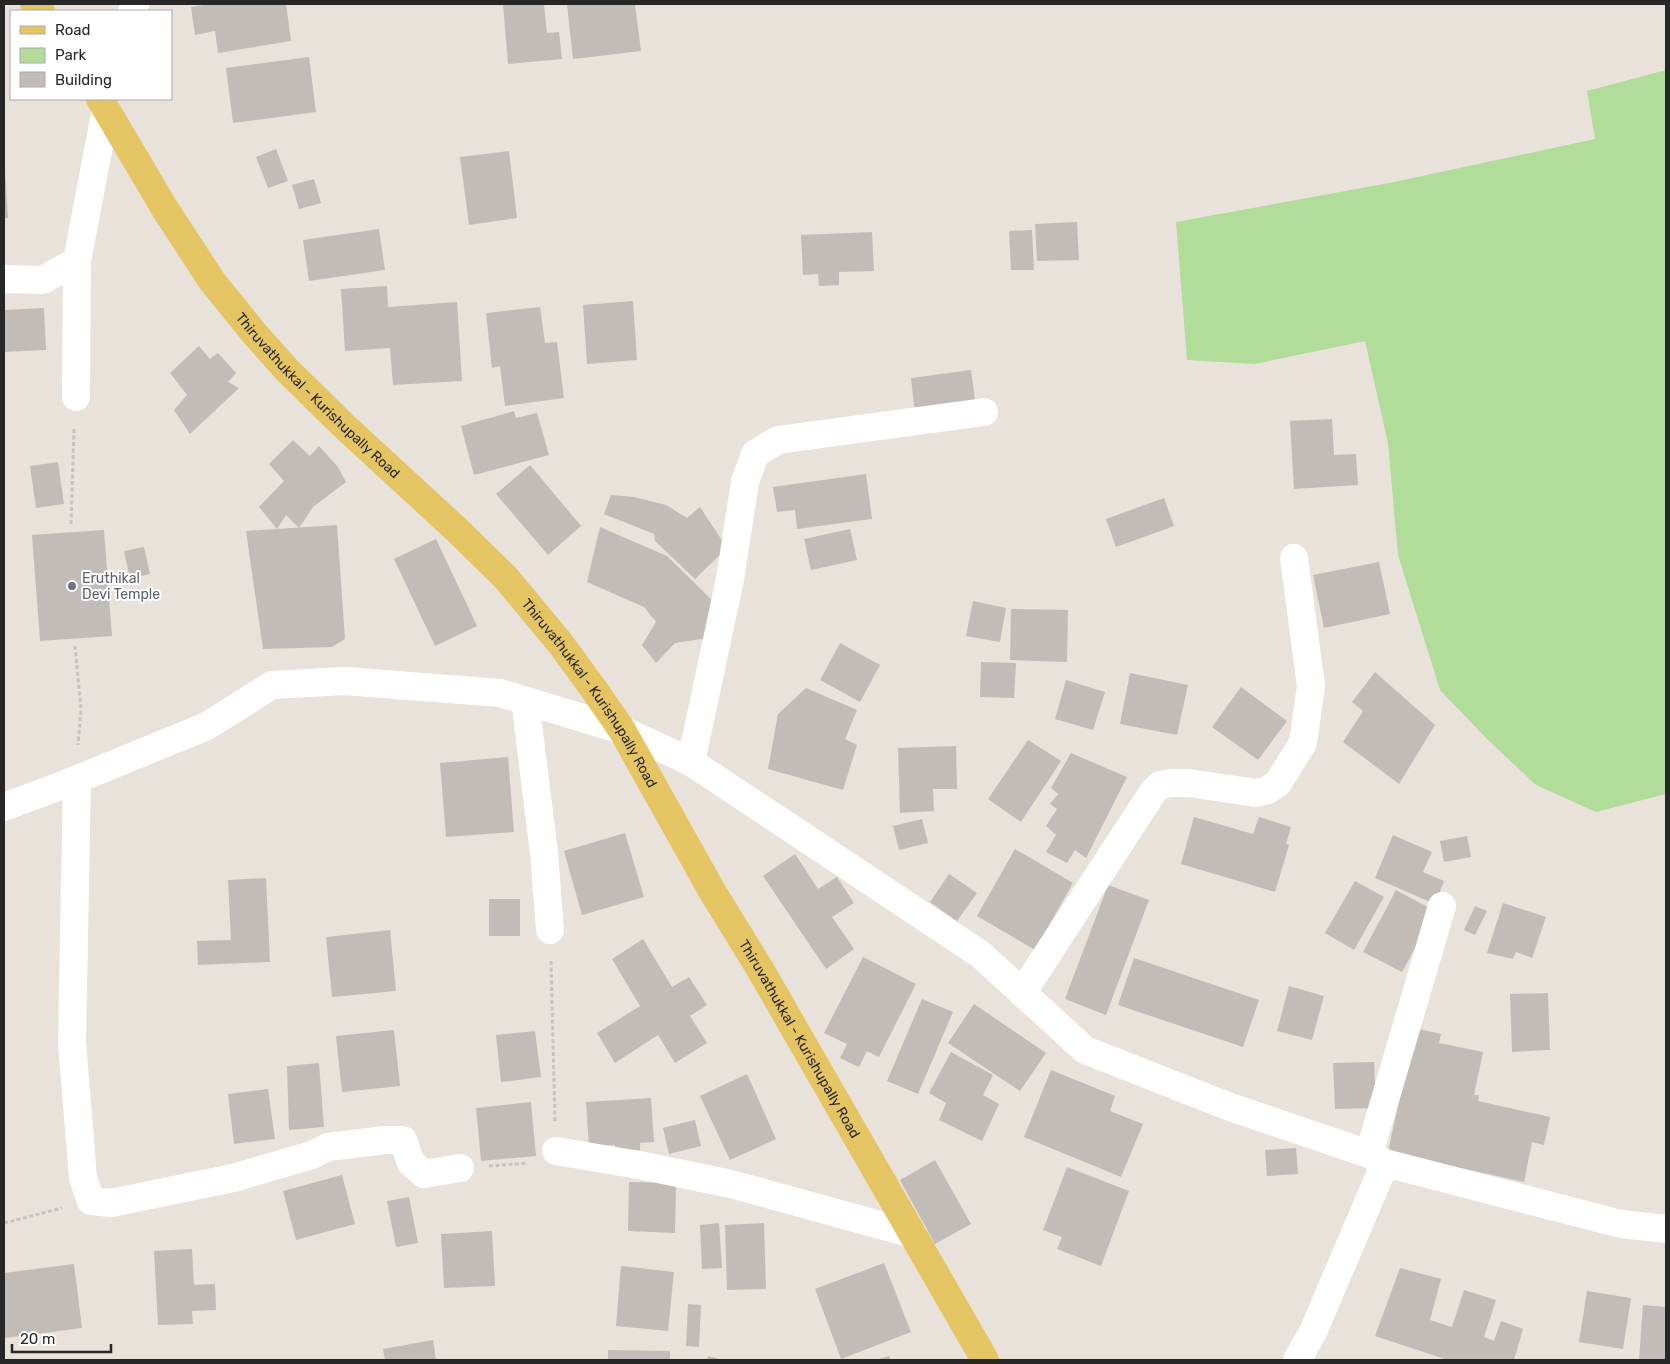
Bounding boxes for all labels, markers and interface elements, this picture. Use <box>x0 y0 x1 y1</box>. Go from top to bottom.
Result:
legend <box>10 10 172 100</box>
text: Road <box>55 21 91 39</box>
text: Park <box>55 46 86 64</box>
text: Building <box>55 71 112 89</box>
street label: Thiruvathukkal - Kurishupally Road <box>232 309 404 482</box>
place label: Eruthikal Devi Temple <box>82 570 160 603</box>
marker: Eruthikal Devi Temple <box>66 580 78 592</box>
street label: Thiruvathukkal - Kurishupally Road <box>518 595 661 791</box>
street label: Thiruvathukkal - Kurishupally Road <box>736 937 864 1141</box>
scale bar <box>12 1322 111 1354</box>
text: 20 m <box>20 1330 55 1348</box>

